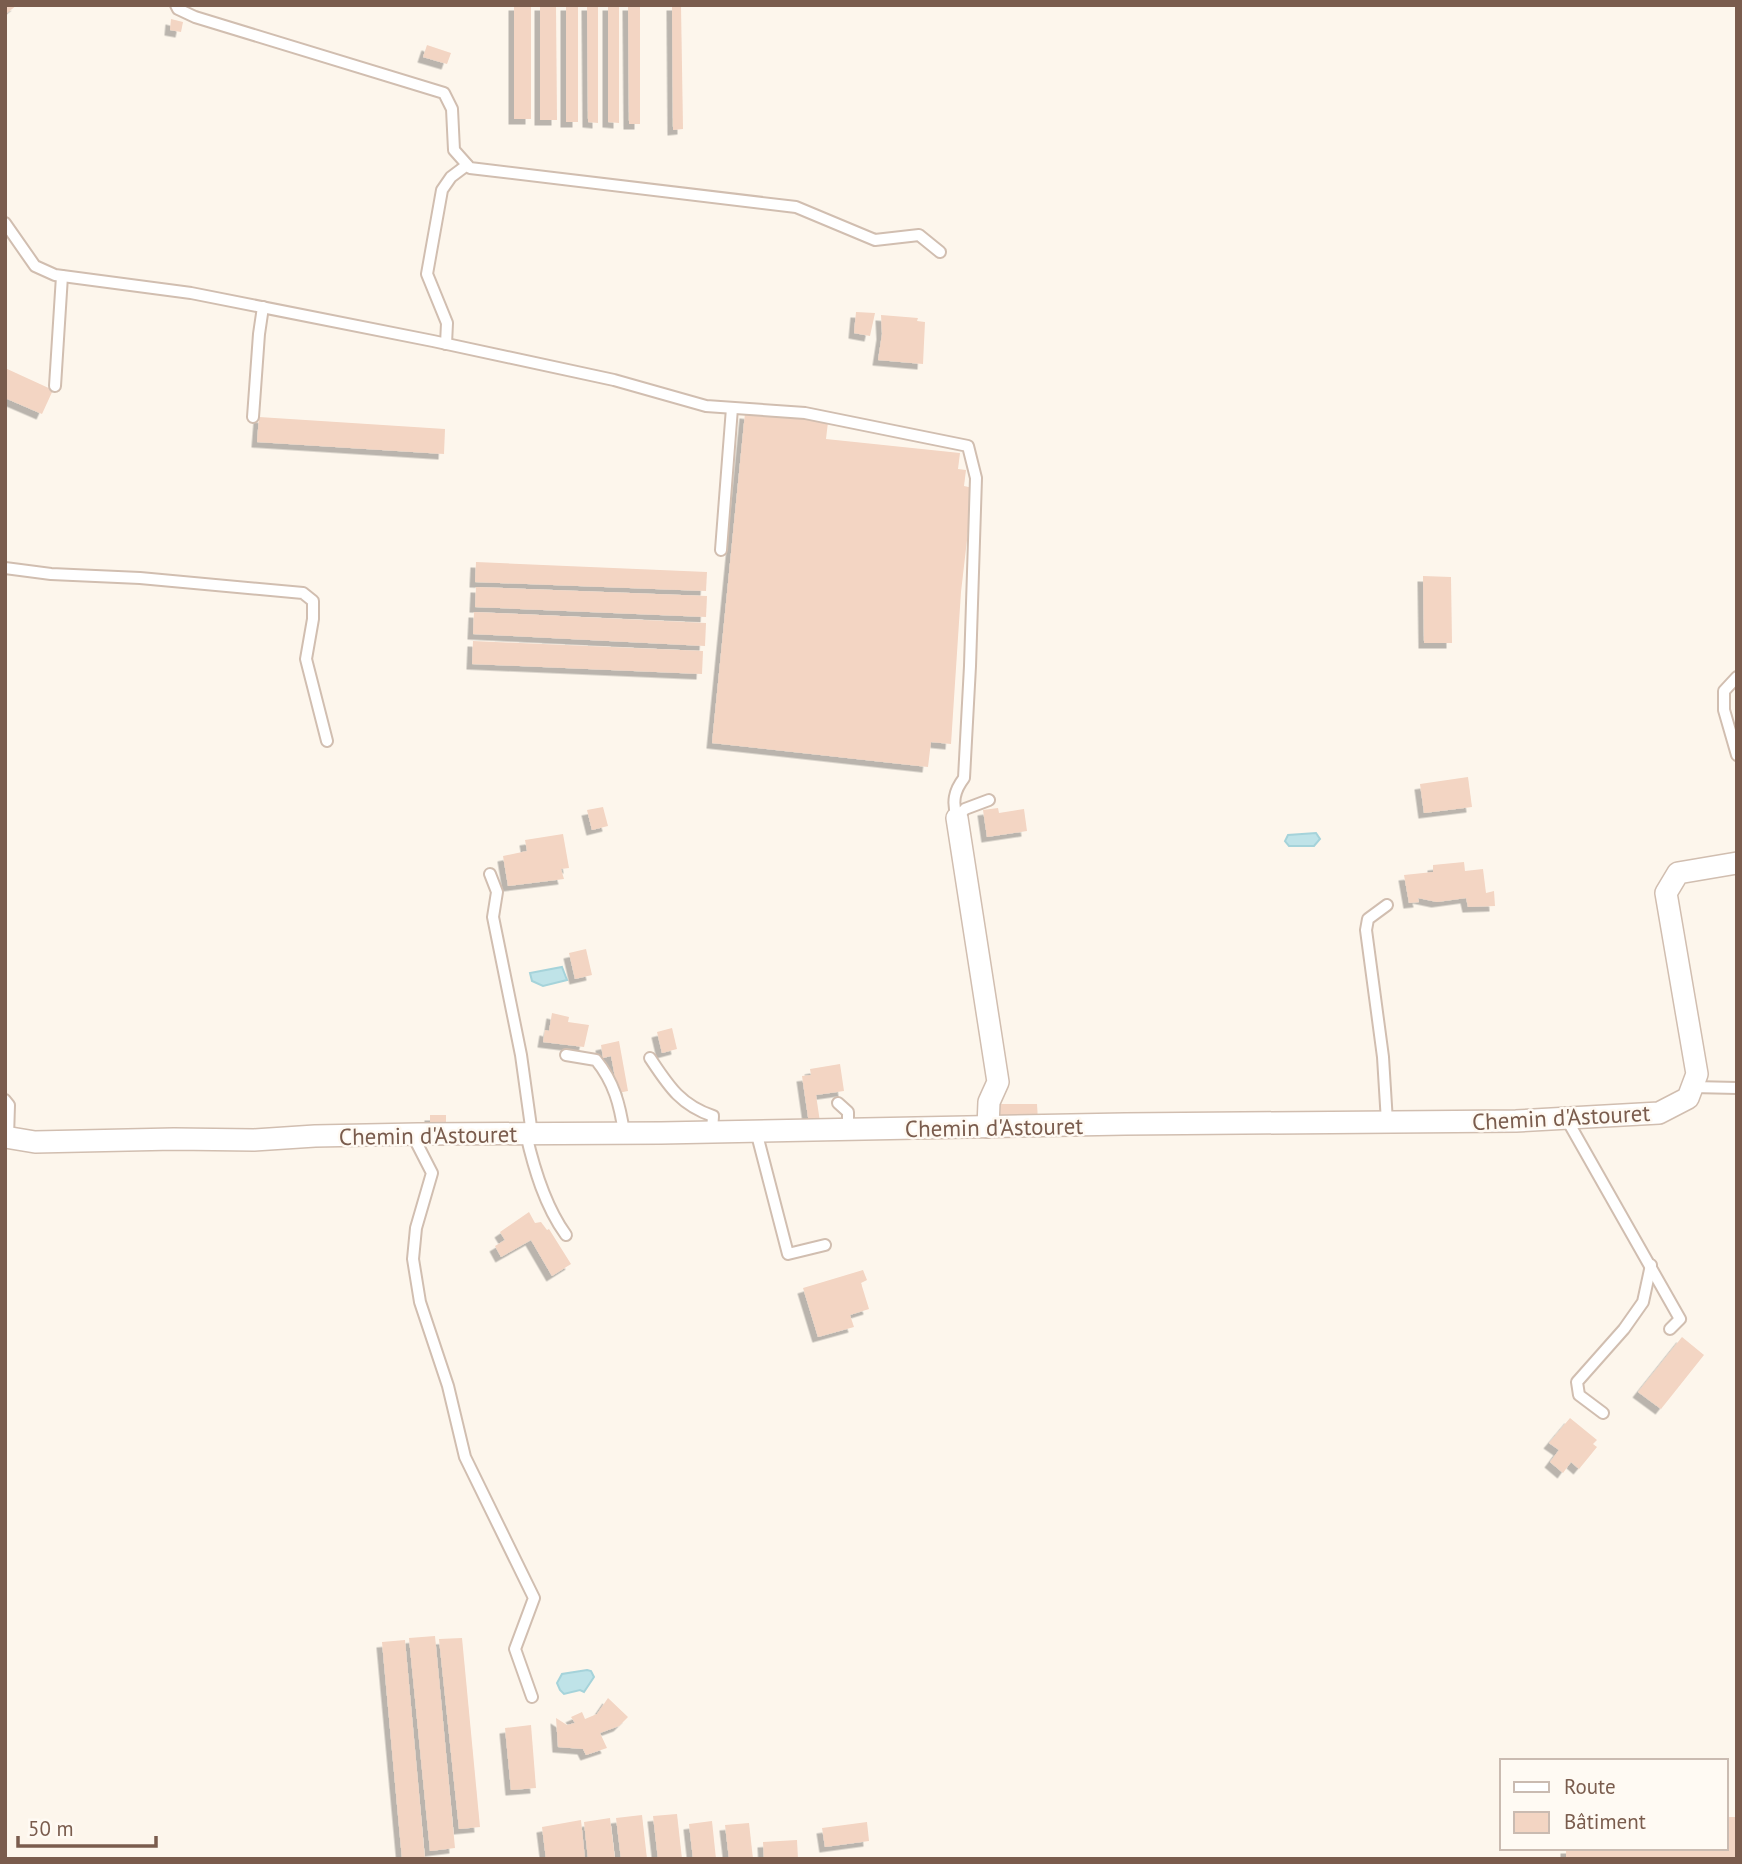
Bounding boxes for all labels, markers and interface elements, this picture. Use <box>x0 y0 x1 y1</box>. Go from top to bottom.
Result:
street label: Chemin d'Astouret <box>1471 1098 1651 1136</box>
street label: Chemin d'Astouret <box>905 1111 1084 1143</box>
street label: Chemin d'Astouret <box>339 1119 518 1151</box>
legend <box>1500 1759 1728 1850</box>
text: Route <box>1564 1773 1616 1800</box>
scale bar <box>18 1804 156 1848</box>
text: Bâtiment <box>1564 1808 1646 1835</box>
text: 50 m <box>28 1815 74 1842</box>

